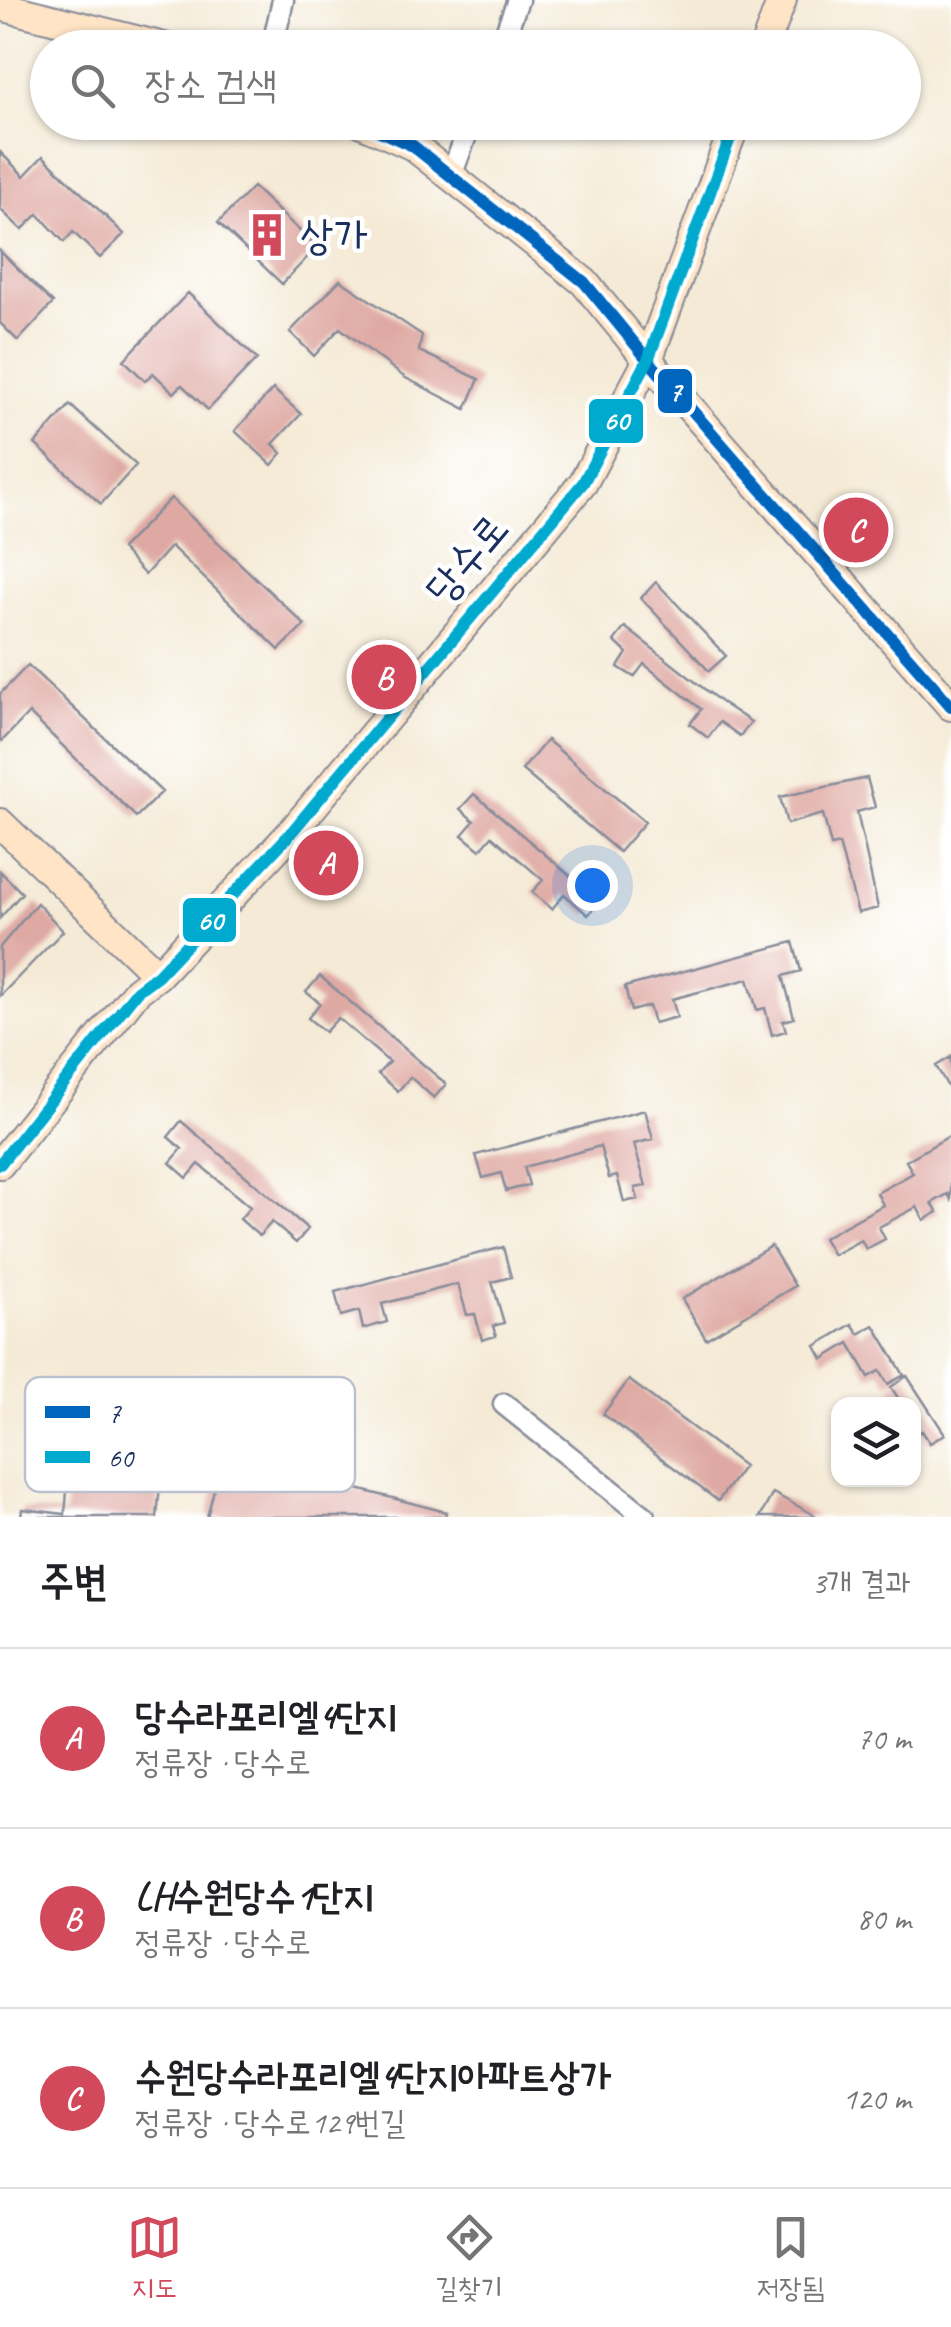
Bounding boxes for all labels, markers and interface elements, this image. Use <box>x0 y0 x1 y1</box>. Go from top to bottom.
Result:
search box <box>30 30 921 140</box>
icon: search <box>65 58 120 113</box>
text: 장소 검색 <box>145 61 277 108</box>
place label: 상가 <box>300 209 368 262</box>
building icon: 상가 <box>243 211 291 259</box>
line badge: 7 <box>656 367 694 415</box>
text: 7 <box>669 374 684 409</box>
line badge: 60 <box>587 397 645 445</box>
text: 60 <box>603 403 632 438</box>
pin: C <box>824 492 888 568</box>
street label: 당수로 <box>414 503 520 615</box>
pin: B <box>352 640 416 714</box>
pin: A <box>294 826 358 900</box>
your location <box>567 860 618 911</box>
line badge: 60 <box>181 896 238 944</box>
text: 60 <box>197 903 226 938</box>
legend <box>25 1377 355 1492</box>
text: 7 <box>108 1395 122 1430</box>
map controls <box>831 1397 921 1487</box>
button: layers <box>831 1397 921 1487</box>
text: 60 <box>108 1440 136 1475</box>
text: 주변 <box>40 1555 108 1608</box>
text: 3개 결과 <box>812 1562 911 1603</box>
text: 당수라포리엘4단지 <box>135 1693 397 1740</box>
text: A <box>64 1718 81 1759</box>
text: 70 m <box>857 1718 911 1759</box>
text: 정류장 · 당수로 <box>135 1742 311 1783</box>
text: LH수원당수1단지 <box>135 1873 374 1920</box>
text: B <box>64 1898 81 1939</box>
text: 80 m <box>857 1898 911 1939</box>
text: 정류장 · 당수로 <box>135 1922 311 1963</box>
text: 수원당수라포리엘4단지아파트상가 <box>135 2053 611 2100</box>
text: C <box>65 2078 80 2119</box>
text: 120 m <box>842 2078 911 2119</box>
text: 정류장 · 당수로129번길 <box>135 2102 406 2143</box>
tab: 지도 <box>127 2210 182 2307</box>
tab: 길찾기 <box>435 2210 503 2307</box>
tab: 저장됨 <box>757 2210 824 2307</box>

